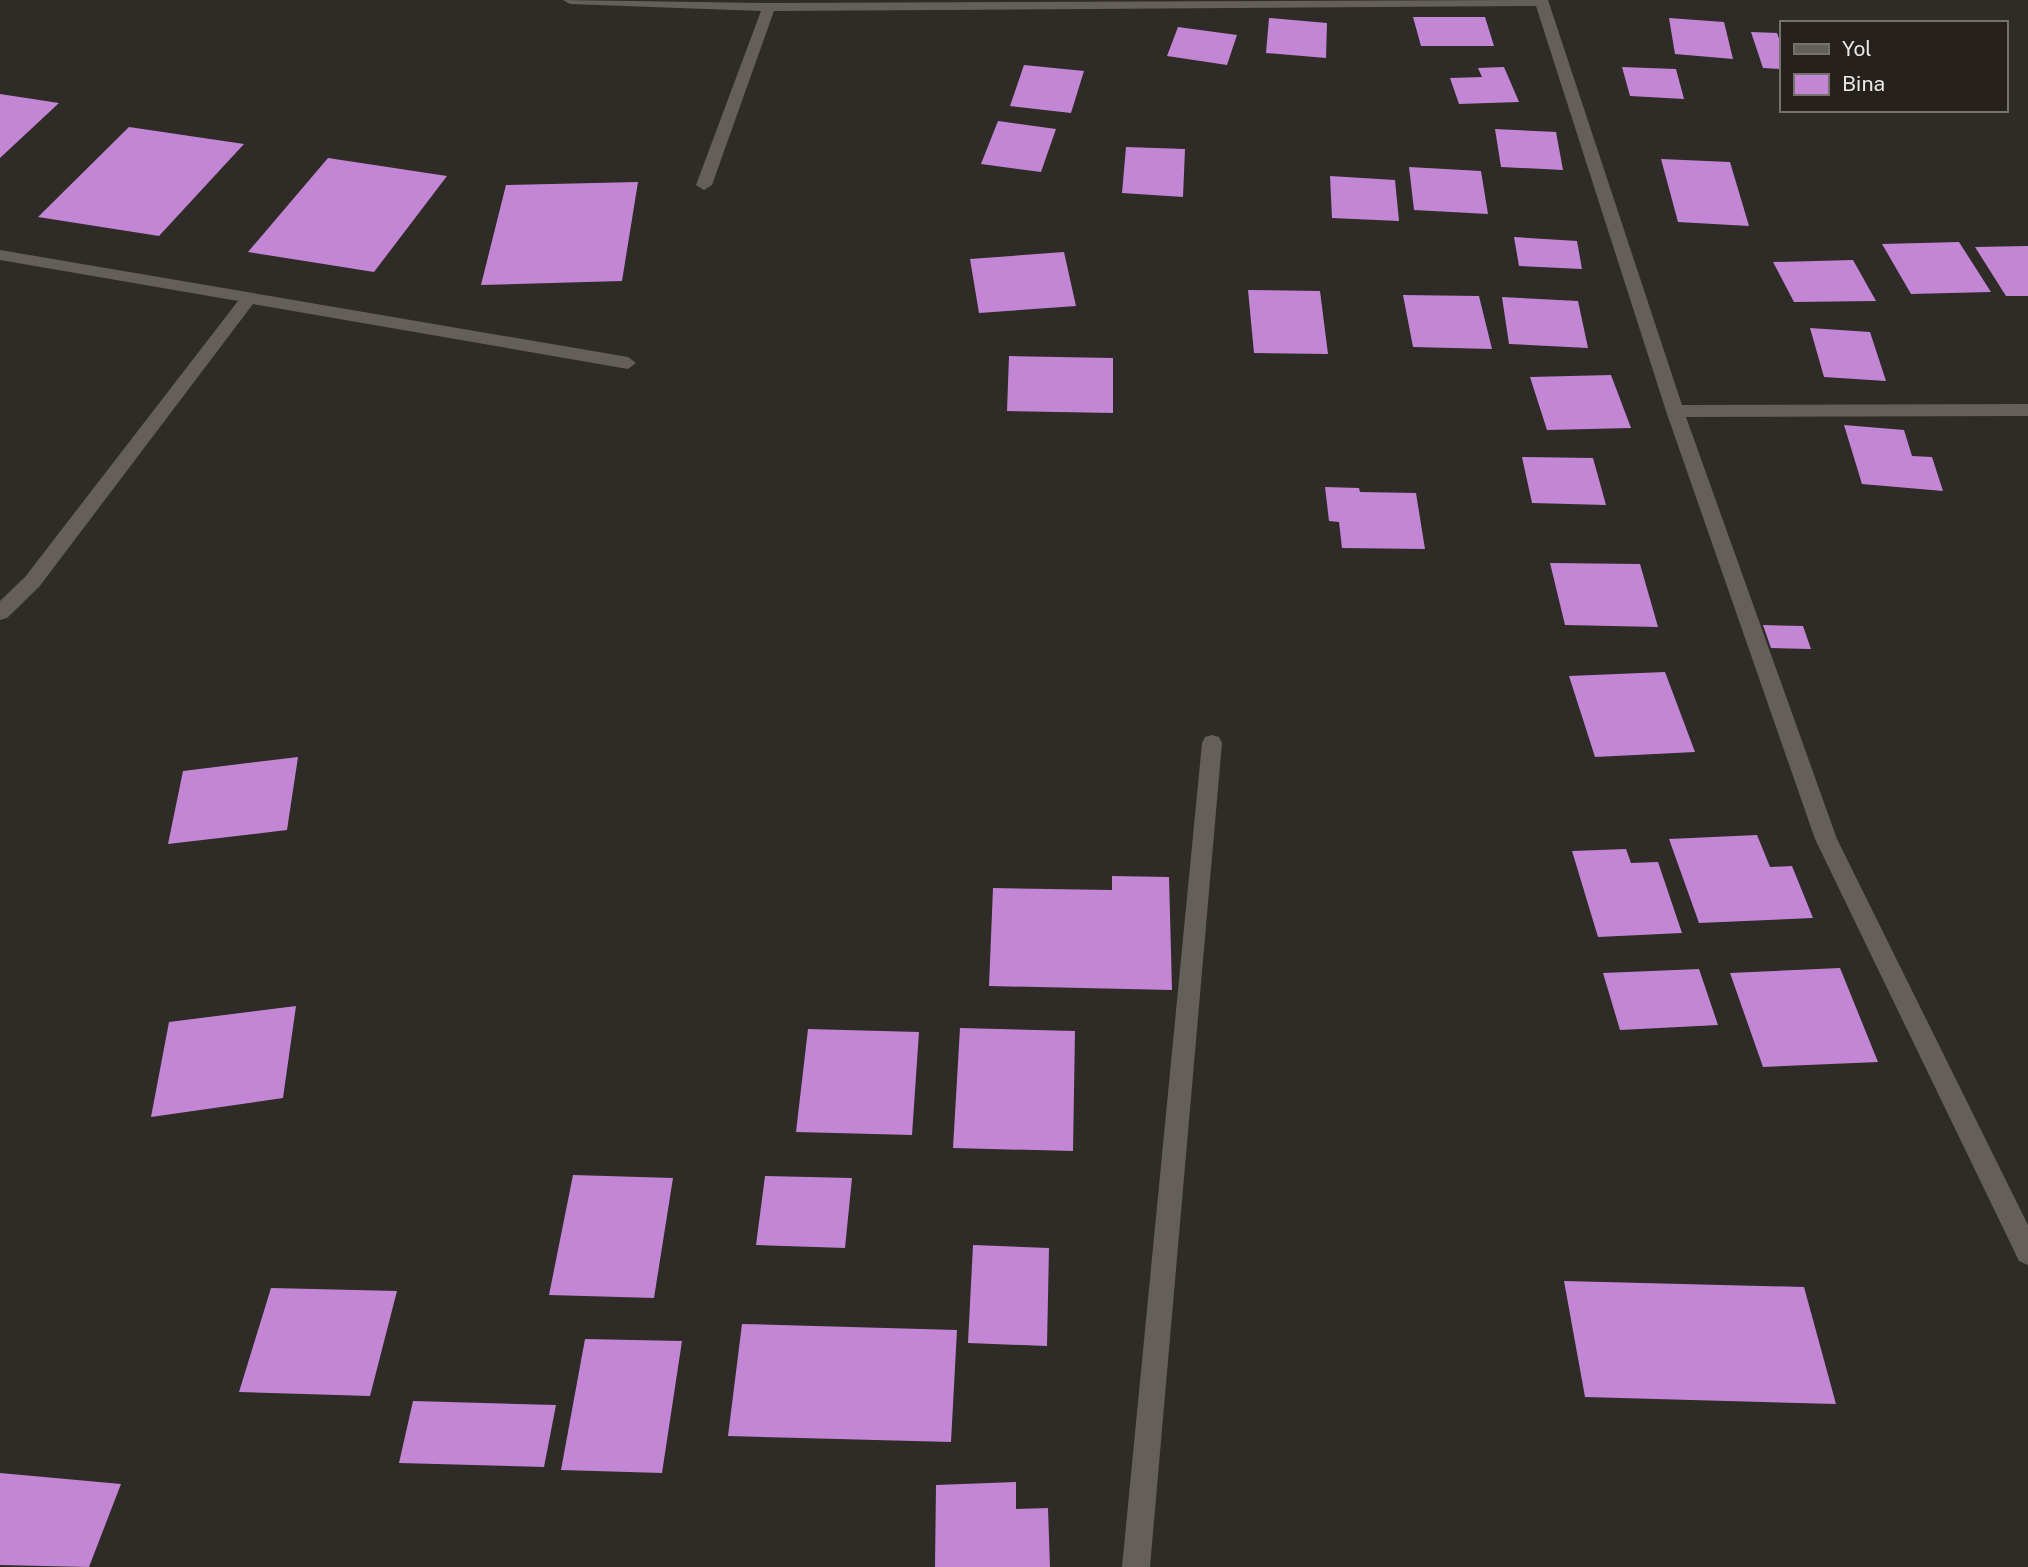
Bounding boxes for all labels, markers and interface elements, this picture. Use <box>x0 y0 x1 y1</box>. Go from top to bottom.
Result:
legend <box>1780 21 2007 112</box>
text: Yol <box>1842 36 1872 61</box>
text: Bina <box>1842 71 1885 96</box>

